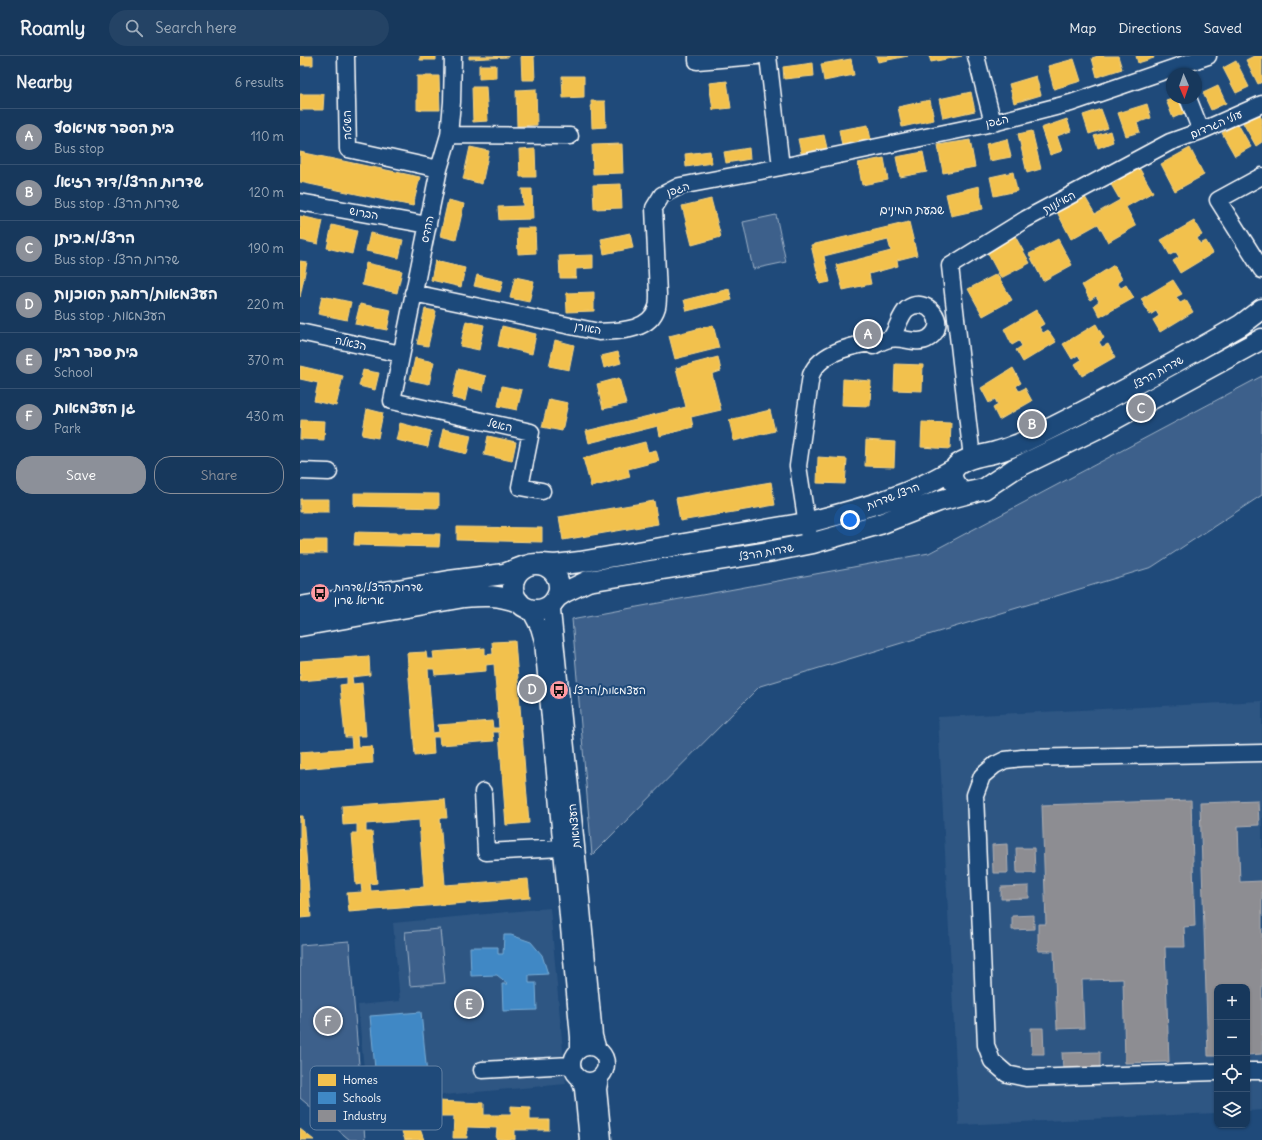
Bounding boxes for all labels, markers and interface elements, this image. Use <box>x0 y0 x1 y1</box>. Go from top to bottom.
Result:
search box <box>109 10 389 46</box>
text: Roamly <box>20 16 85 40</box>
icon: search <box>123 17 145 39</box>
text: Search here <box>155 18 237 37</box>
text: Map <box>1069 19 1096 37</box>
text: Directions <box>1118 19 1182 37</box>
text: Saved <box>1204 19 1242 37</box>
north arrow <box>1166 68 1202 104</box>
text: Nearby <box>16 71 72 93</box>
text: 6 results <box>235 74 284 91</box>
street label: עולי הגרדום <box>1188 107 1245 141</box>
street label: השיטה <box>340 110 354 140</box>
street label: הגפן <box>984 112 1010 130</box>
text: בית הספר עמיאסף <box>54 118 174 137</box>
text: A <box>25 128 33 145</box>
text: 110 m <box>251 128 284 145</box>
text: Bus stop <box>54 140 104 157</box>
text: שדרות הרצל/דוד רזיאל <box>54 172 203 191</box>
street label: הגפן <box>665 179 691 199</box>
text: B <box>25 184 33 201</box>
text: 120 m <box>249 184 284 201</box>
street label: האילנות <box>1040 188 1078 216</box>
text: Bus stop · שדרות הרצל <box>54 195 179 212</box>
district label: שבעת המינים <box>880 202 945 217</box>
street label: הברוש <box>348 204 380 222</box>
street label: ההדס <box>417 214 437 244</box>
text: הרצל/מ.כיתן <box>54 228 135 247</box>
text: C <box>25 240 33 257</box>
text: 190 m <box>248 240 284 257</box>
text: Bus stop · שדרות הרצל <box>54 251 179 268</box>
text: העצמאות/רחבת הסוכנות <box>54 284 218 303</box>
text: D <box>24 296 34 313</box>
text: 220 m <box>247 296 284 313</box>
text: Bus stop · העצמאות <box>54 307 166 324</box>
street label: האורן <box>573 319 603 337</box>
pin: A <box>855 319 881 349</box>
street label: הצאלה <box>334 333 368 353</box>
text: בית ספר רבין <box>54 342 138 361</box>
text: E <box>25 352 33 369</box>
text: 370 m <box>247 352 284 369</box>
street label: שדרות הרצל <box>1130 352 1186 392</box>
text: School <box>54 364 93 381</box>
pin: C <box>1128 393 1154 423</box>
text: גן העצמאות <box>54 398 135 417</box>
text: F <box>25 408 33 425</box>
text: 430 m <box>246 408 284 425</box>
pin: B <box>1019 409 1045 439</box>
street label: האשל <box>486 415 514 435</box>
text: Park <box>54 420 81 437</box>
button: Save <box>16 456 146 494</box>
button: Share <box>154 456 284 494</box>
street label: הרצל שדרות <box>863 479 922 513</box>
your location <box>840 510 860 530</box>
street label: שדרות הרצל <box>737 540 795 564</box>
place label: שדרות הרצל/שדרות אריאל שרון <box>333 580 423 607</box>
bus stop icon: שדרות הרצל/שדרות אריאל שרון <box>309 582 331 604</box>
pin: D <box>519 674 545 704</box>
bus stop icon: העצמאות/הרצל <box>548 679 570 701</box>
place label: העצמאות/הרצל <box>573 683 646 697</box>
street label: העצמאות <box>565 803 583 850</box>
map controls <box>1214 984 1250 1128</box>
button: + <box>1214 984 1250 1020</box>
pin: E <box>456 989 482 1019</box>
pin: F <box>315 1006 341 1036</box>
button: − <box>1214 1020 1250 1056</box>
button: locate <box>1214 1056 1250 1092</box>
legend <box>310 1066 442 1130</box>
text: Homes <box>343 1073 378 1087</box>
text: Schools <box>343 1091 381 1105</box>
button: layers <box>1214 1092 1250 1128</box>
text: Industry <box>343 1109 386 1123</box>

